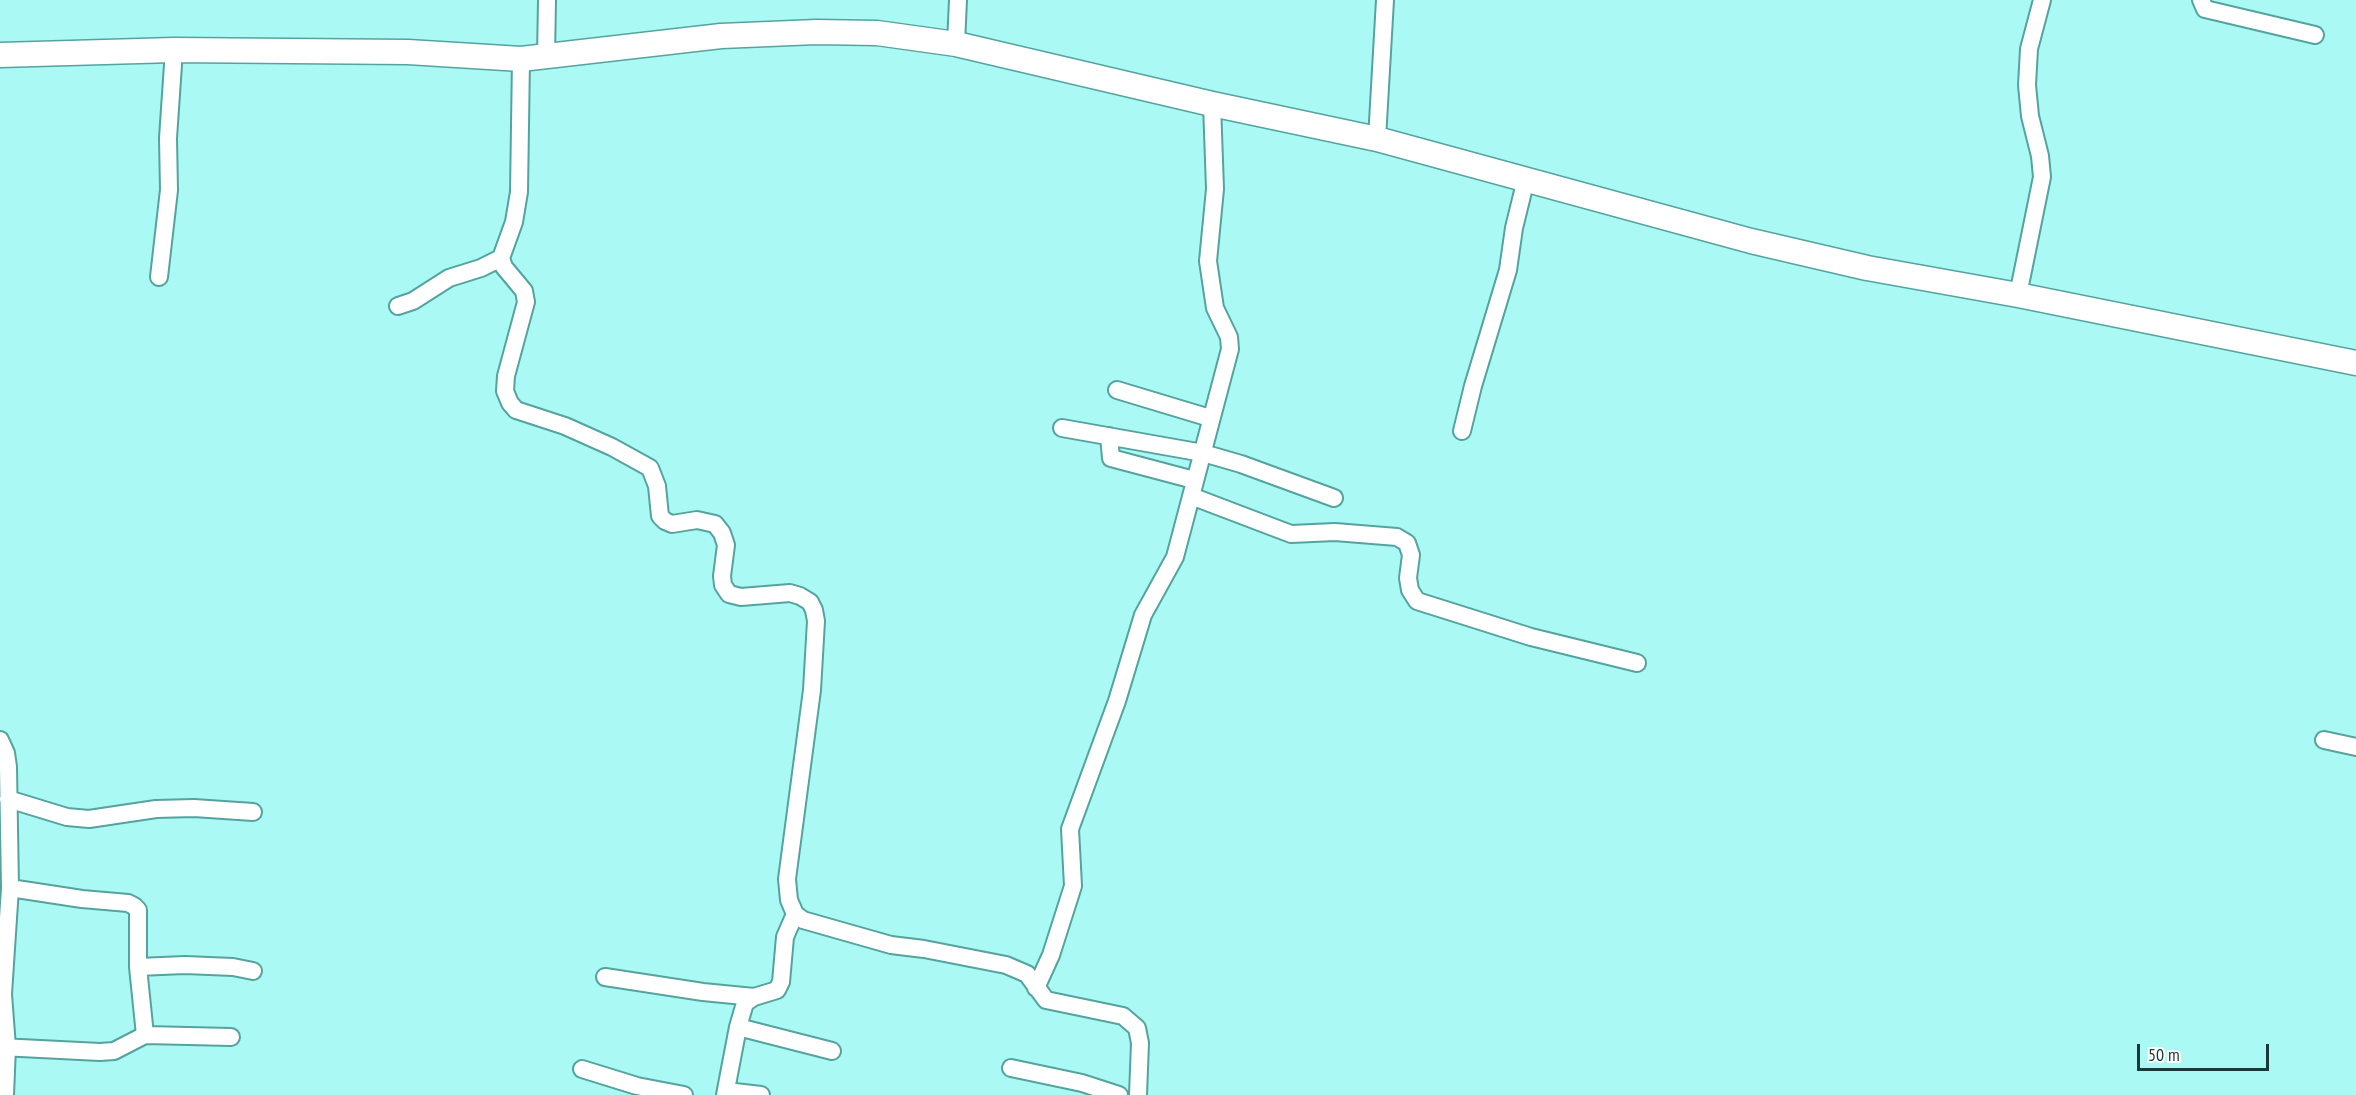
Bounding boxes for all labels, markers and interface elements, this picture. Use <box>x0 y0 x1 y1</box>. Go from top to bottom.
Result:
scale bar <box>2140 1032 2272 1070</box>
text: 50 m <box>2148 1043 2180 1066</box>

